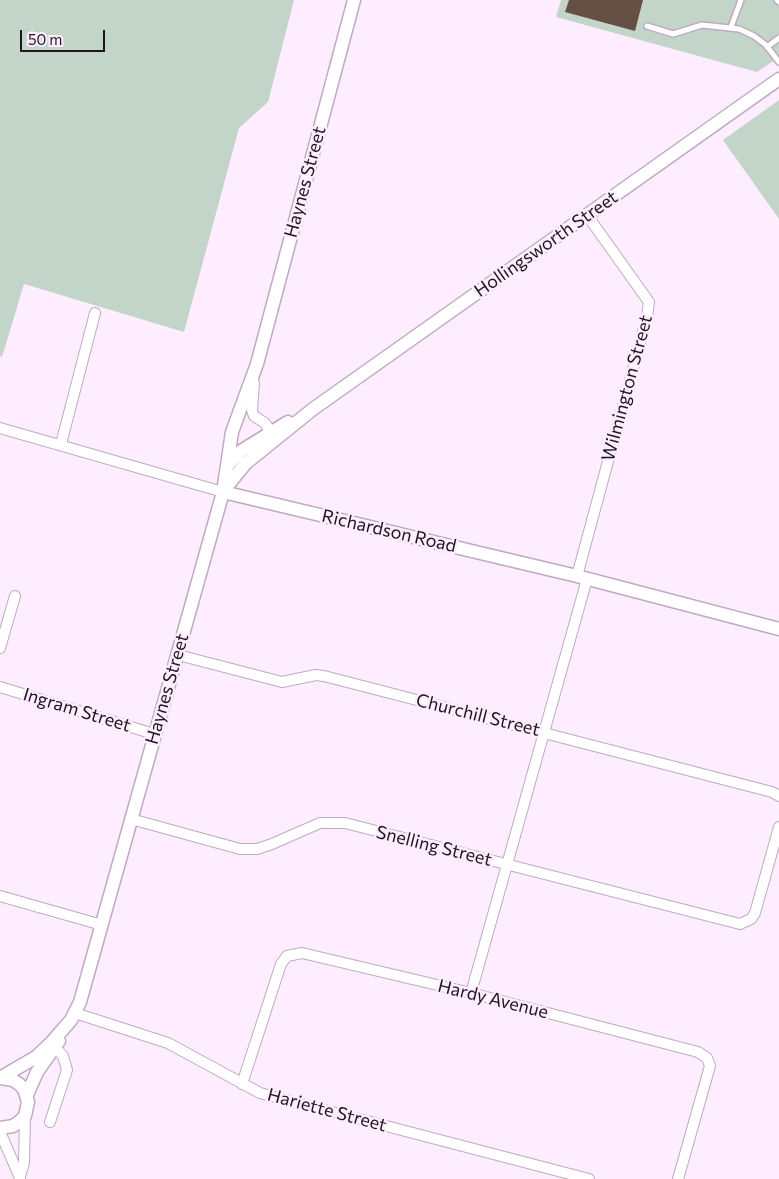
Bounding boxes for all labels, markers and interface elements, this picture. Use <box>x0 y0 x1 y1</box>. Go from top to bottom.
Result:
scale bar <box>22 20 108 52</box>
text: 50 m <box>28 30 62 48</box>
street label: Haynes Street <box>280 124 330 240</box>
street label: Hollingsworth Street <box>470 186 622 302</box>
street label: Wilmington Street <box>597 312 657 464</box>
street label: Richardson Road <box>320 505 458 557</box>
street label: Haynes Street <box>141 631 193 747</box>
street label: Ingram Street <box>21 683 133 737</box>
street label: Churchill Street <box>414 689 542 741</box>
street label: Snelling Street <box>374 821 494 871</box>
street label: Hardy Avenue <box>436 975 550 1023</box>
street label: Hariette Street <box>265 1084 389 1136</box>

